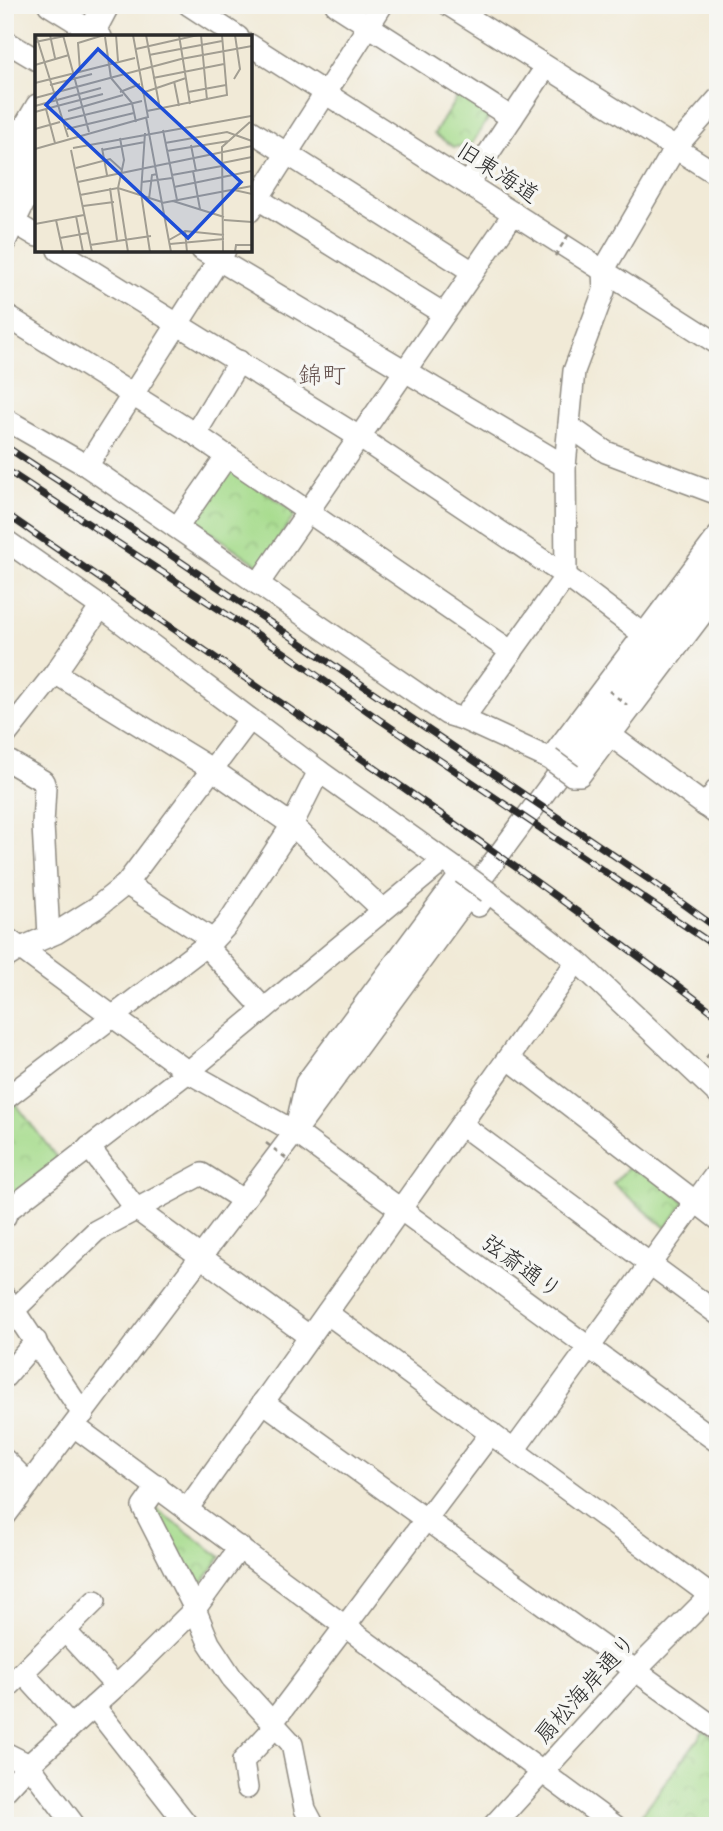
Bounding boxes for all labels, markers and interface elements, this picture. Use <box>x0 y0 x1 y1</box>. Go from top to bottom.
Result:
inset map <box>35 35 252 252</box>
street label: 旧東海道 <box>450 136 544 211</box>
district label: 錦町 <box>298 361 346 392</box>
street label: 弦斎通り <box>475 1228 567 1307</box>
street label: 扇松海岸通り <box>529 1628 644 1751</box>

